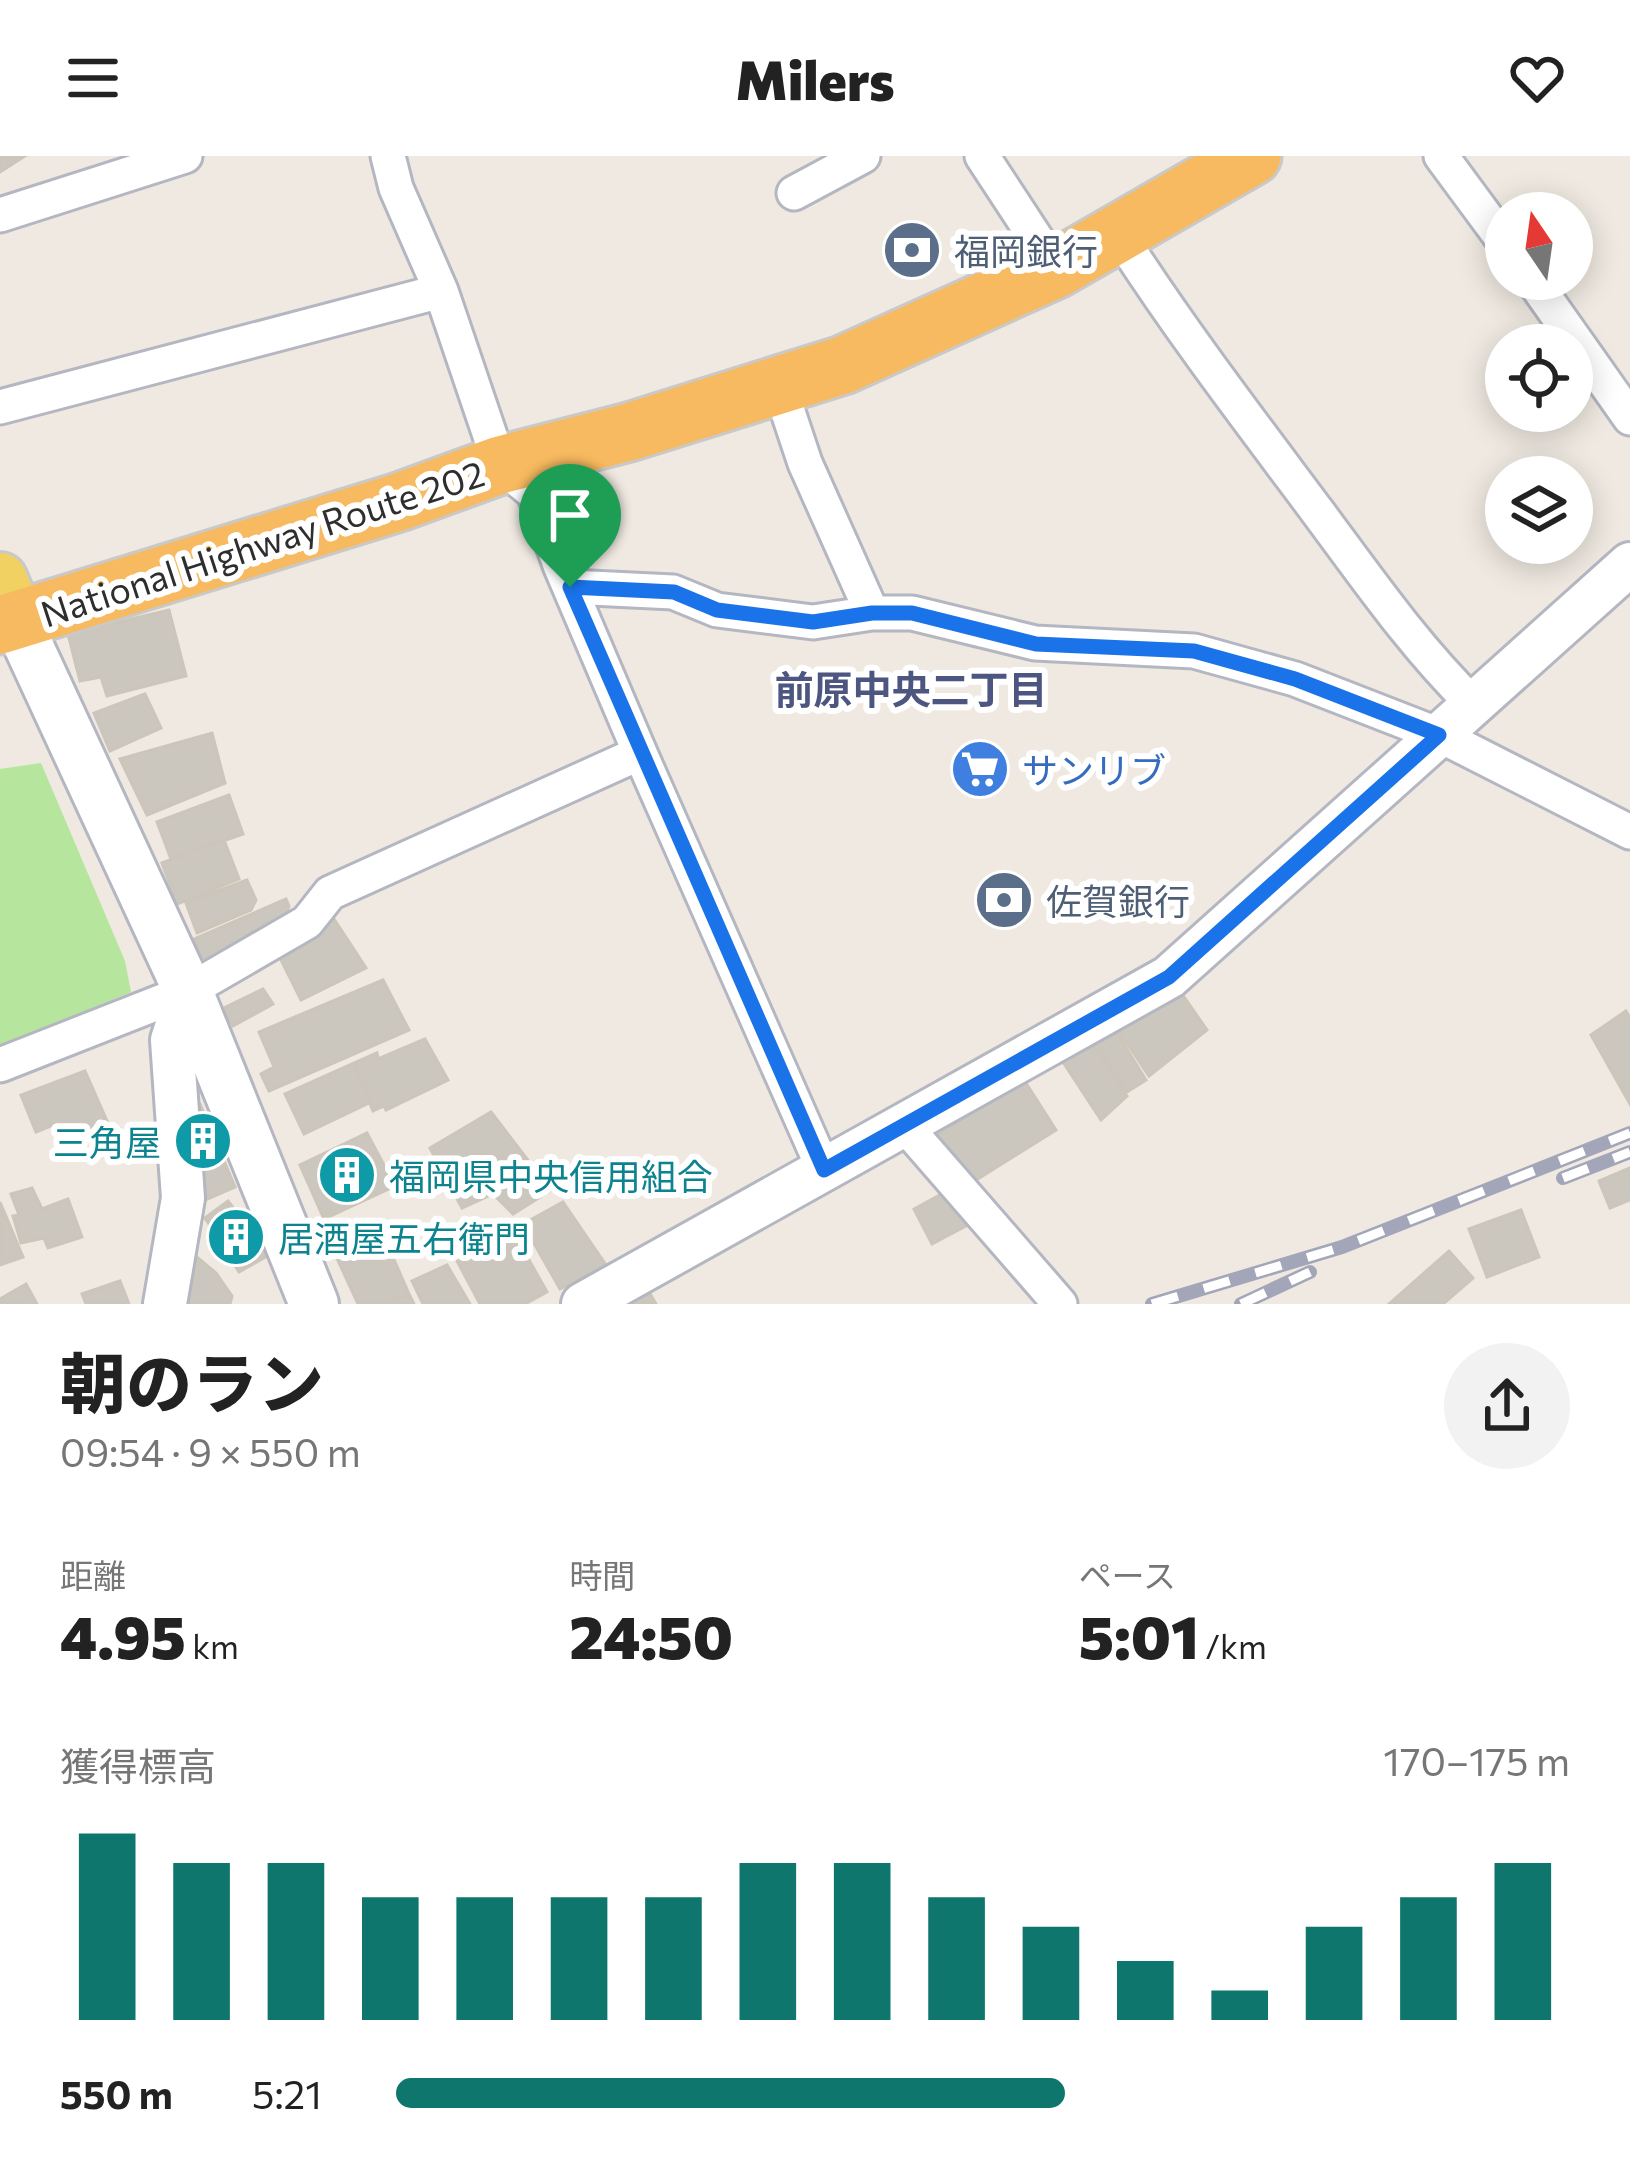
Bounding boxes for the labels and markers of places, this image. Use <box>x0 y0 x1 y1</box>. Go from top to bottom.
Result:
bank icon: 福岡銀行 <box>881 219 943 281</box>
place label: 福岡銀行 <box>954 228 1098 272</box>
pin <box>519 464 621 587</box>
supermarket icon: サンリブ <box>949 738 1011 800</box>
place label: サンリブ <box>1022 747 1166 791</box>
bank icon: 佐賀銀行 <box>973 869 1035 931</box>
place label: 佐賀銀行 <box>1046 878 1190 922</box>
building icon: 三角屋 <box>172 1110 234 1172</box>
place label: 三角屋 <box>53 1119 161 1163</box>
building icon: 福岡県中央信用組合 <box>316 1144 378 1206</box>
place label: 福岡県中央信用組合 <box>389 1153 713 1197</box>
building icon: 居酒屋五右衛門 <box>205 1206 267 1268</box>
place label: 居酒屋五右衛門 <box>278 1215 530 1259</box>

